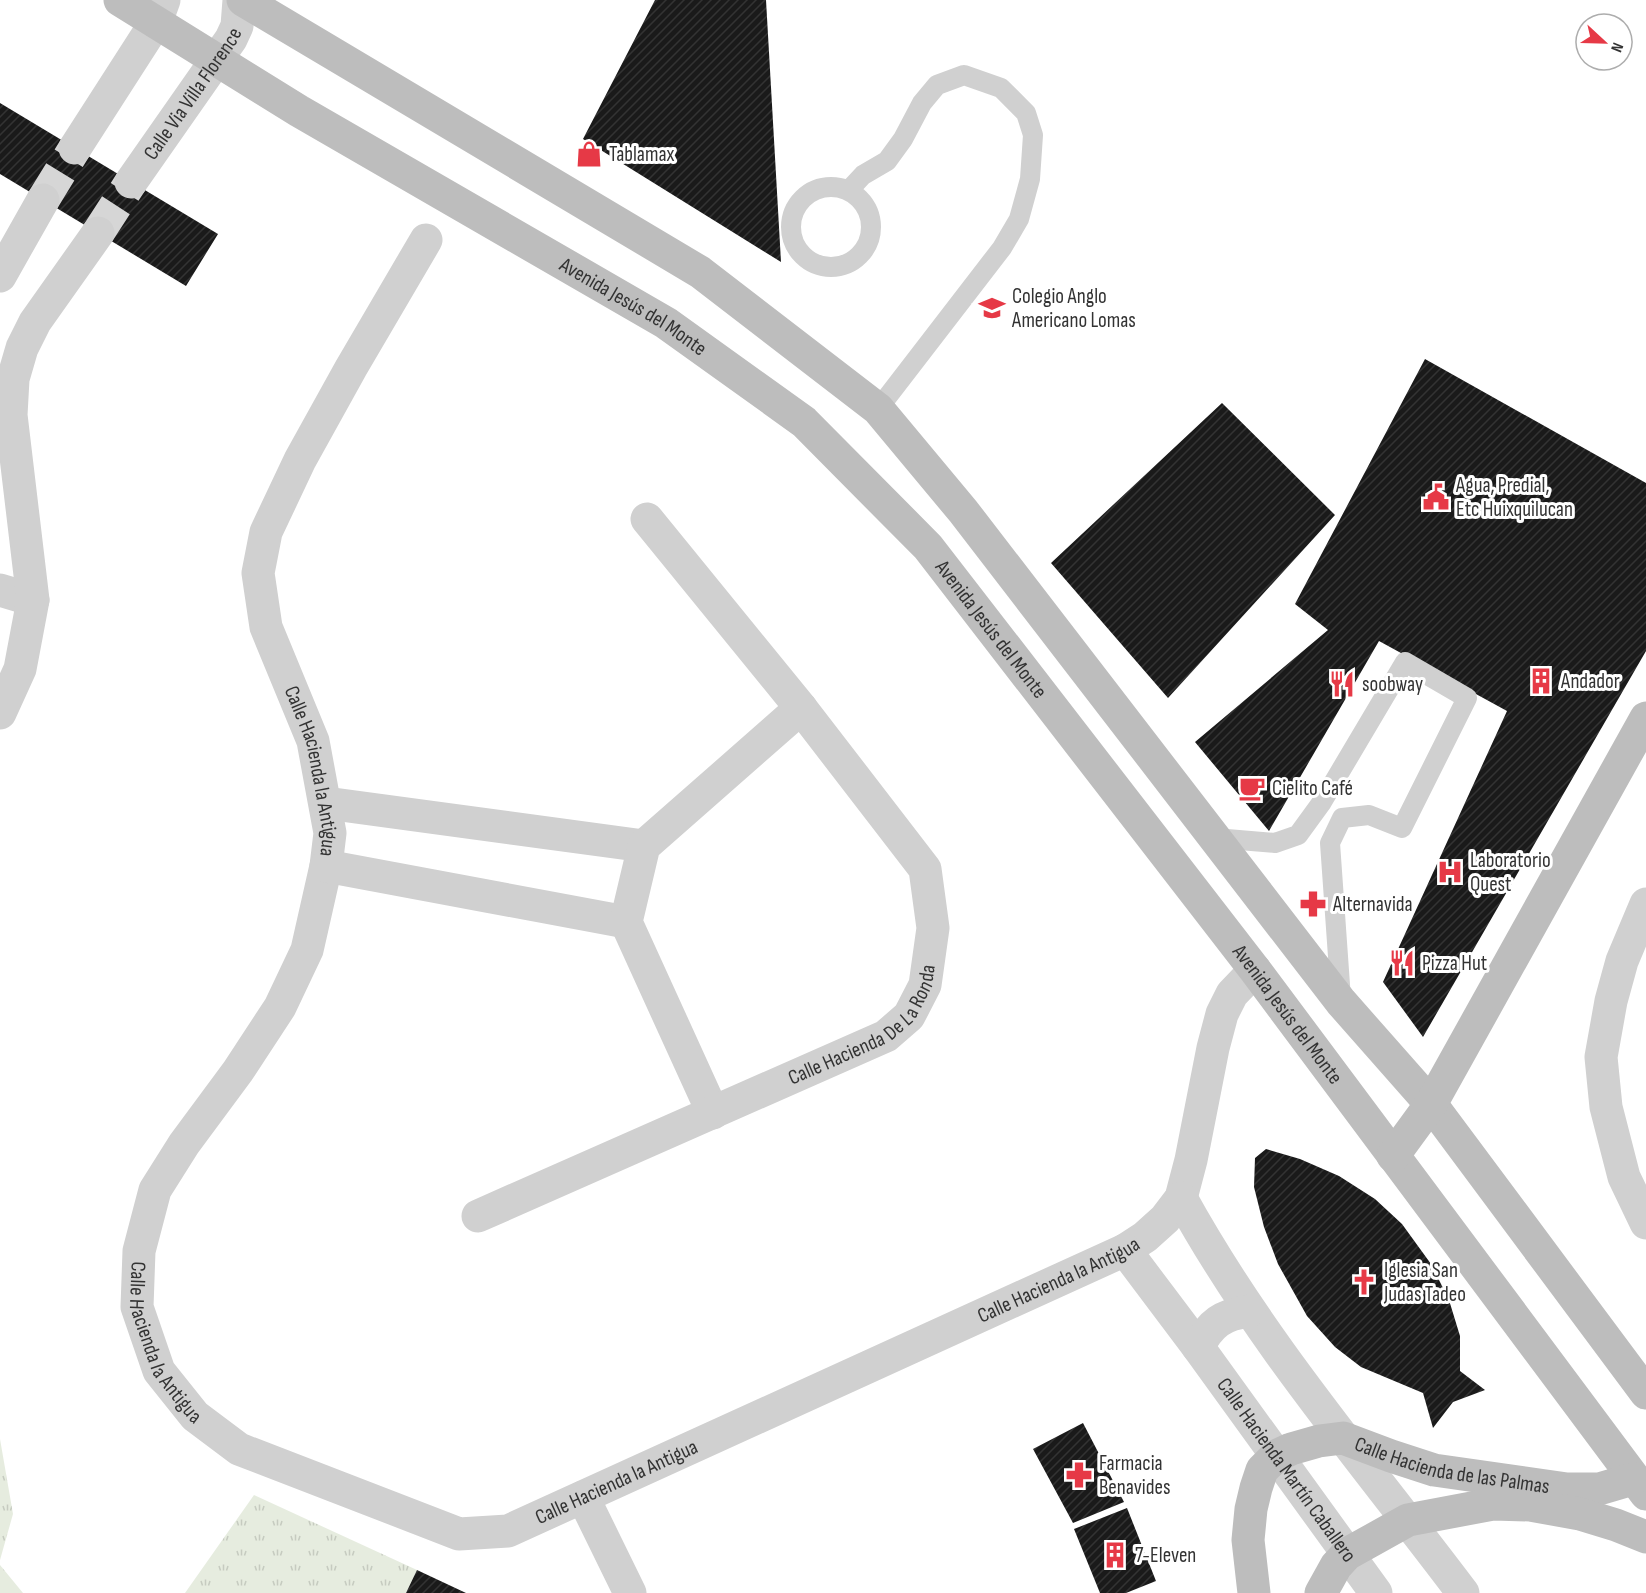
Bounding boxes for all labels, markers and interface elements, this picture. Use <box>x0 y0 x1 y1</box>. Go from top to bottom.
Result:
north arrow <box>1574 12 1634 72</box>
street label: Calle Via Villa Florence <box>138 24 247 164</box>
text: N <box>1606 40 1627 55</box>
shop icon: Tablamax <box>574 139 604 169</box>
place label: Tablamax <box>609 142 674 167</box>
street label: Avenida Jesús del Monte <box>555 251 712 361</box>
place label: Colegio Anglo Americano Lomas <box>1011 284 1136 333</box>
school or university icon: Colegio Anglo Americano Lomas <box>977 293 1007 323</box>
place label: Agua, Predial, Etc Huixquilucan <box>1455 473 1573 522</box>
public building icon: Agua, Predial, Etc Huixquilucan <box>1421 482 1451 512</box>
street label: Avenida Jesús del Monte <box>930 554 1053 703</box>
building icon: Andador <box>1526 666 1556 696</box>
restaurant icon: soobway <box>1327 669 1357 699</box>
place label: Andador <box>1560 669 1620 694</box>
place label: soobway <box>1362 672 1423 697</box>
street label: Calle Hacienda la Antigua <box>279 682 343 858</box>
cafe icon: Cielito Café <box>1237 773 1267 803</box>
place label: Cielito Café <box>1272 776 1353 801</box>
place label: Laboratorio Quest <box>1470 848 1551 897</box>
hospital icon: Laboratorio Quest <box>1435 857 1465 887</box>
pharmacy icon: Alternavida <box>1298 889 1328 919</box>
place label: Alternavida <box>1332 892 1413 917</box>
street label: Avenida Jesús del Monte <box>1227 939 1348 1089</box>
restaurant icon: Pizza Hut <box>1387 948 1417 978</box>
place label: Pizza Hut <box>1422 951 1487 976</box>
street label: Calle Hacienda De La Ronda <box>784 963 940 1090</box>
street label: Calle Hacienda la Antigua <box>974 1231 1144 1328</box>
place label: Iglesia San Judas Tadeo <box>1383 1258 1466 1307</box>
street label: Calle Hacienda la Antigua <box>124 1261 206 1429</box>
church icon: Iglesia San Judas Tadeo <box>1349 1267 1379 1297</box>
street label: Calle Hacienda Martín Caballero <box>1212 1373 1362 1567</box>
street label: Calle Hacienda de las Palmas <box>1351 1431 1551 1499</box>
street label: Calle Hacienda la Antigua <box>531 1434 702 1529</box>
place label: Farmacia Benavides <box>1099 1451 1170 1500</box>
pharmacy icon: Farmacia Benavides <box>1064 1460 1094 1490</box>
building icon: 7-Eleven <box>1100 1540 1130 1570</box>
place label: 7-Eleven <box>1135 1543 1196 1568</box>

